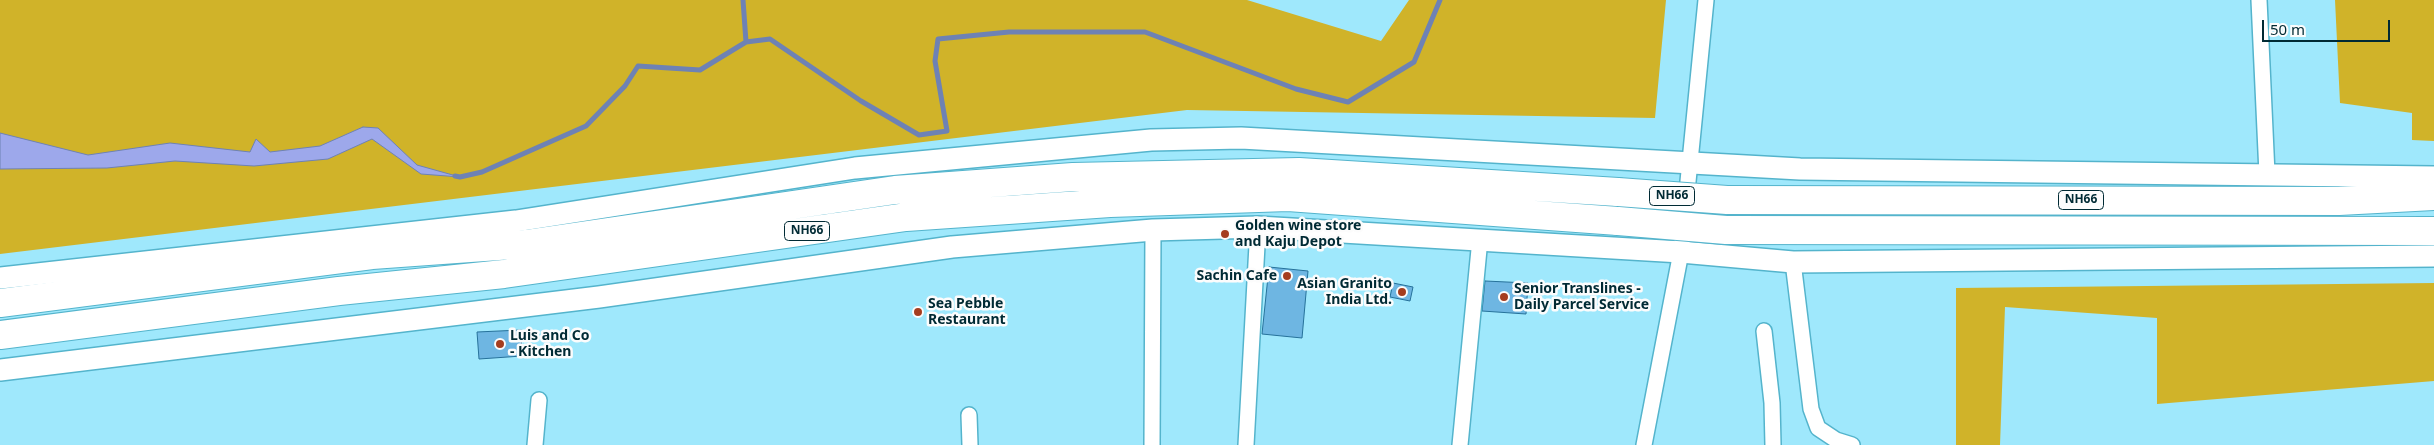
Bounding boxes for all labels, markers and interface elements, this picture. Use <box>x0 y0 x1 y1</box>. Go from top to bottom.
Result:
scale bar <box>2264 10 2392 42</box>
text: 50 m <box>2270 19 2305 39</box>
road number: NH66 <box>1650 187 1694 206</box>
road number: NH66 <box>2058 190 2104 210</box>
place label: Golden wine store and Kaju Depot <box>1235 218 1361 250</box>
road number: NH66 <box>784 222 830 240</box>
marker: Golden wine store and Kaju Depot <box>1219 228 1231 240</box>
place label: Sachin Cafe <box>1197 268 1277 284</box>
marker: Sachin Cafe <box>1281 270 1293 282</box>
place label: Asian Granito India Ltd. <box>1297 276 1392 308</box>
place label: Senior Translines - Daily Parcel Service <box>1514 281 1649 314</box>
marker: Asian Granito India Ltd. <box>1396 286 1408 298</box>
marker: Senior Translines - Daily Parcel Service <box>1498 291 1510 303</box>
place label: Sea Pebble Restaurant <box>928 296 1006 328</box>
marker: Sea Pebble Restaurant <box>912 306 924 318</box>
place label: Luis and Co - Kitchen <box>510 328 589 361</box>
marker: Luis and Co - Kitchen <box>494 338 506 350</box>

